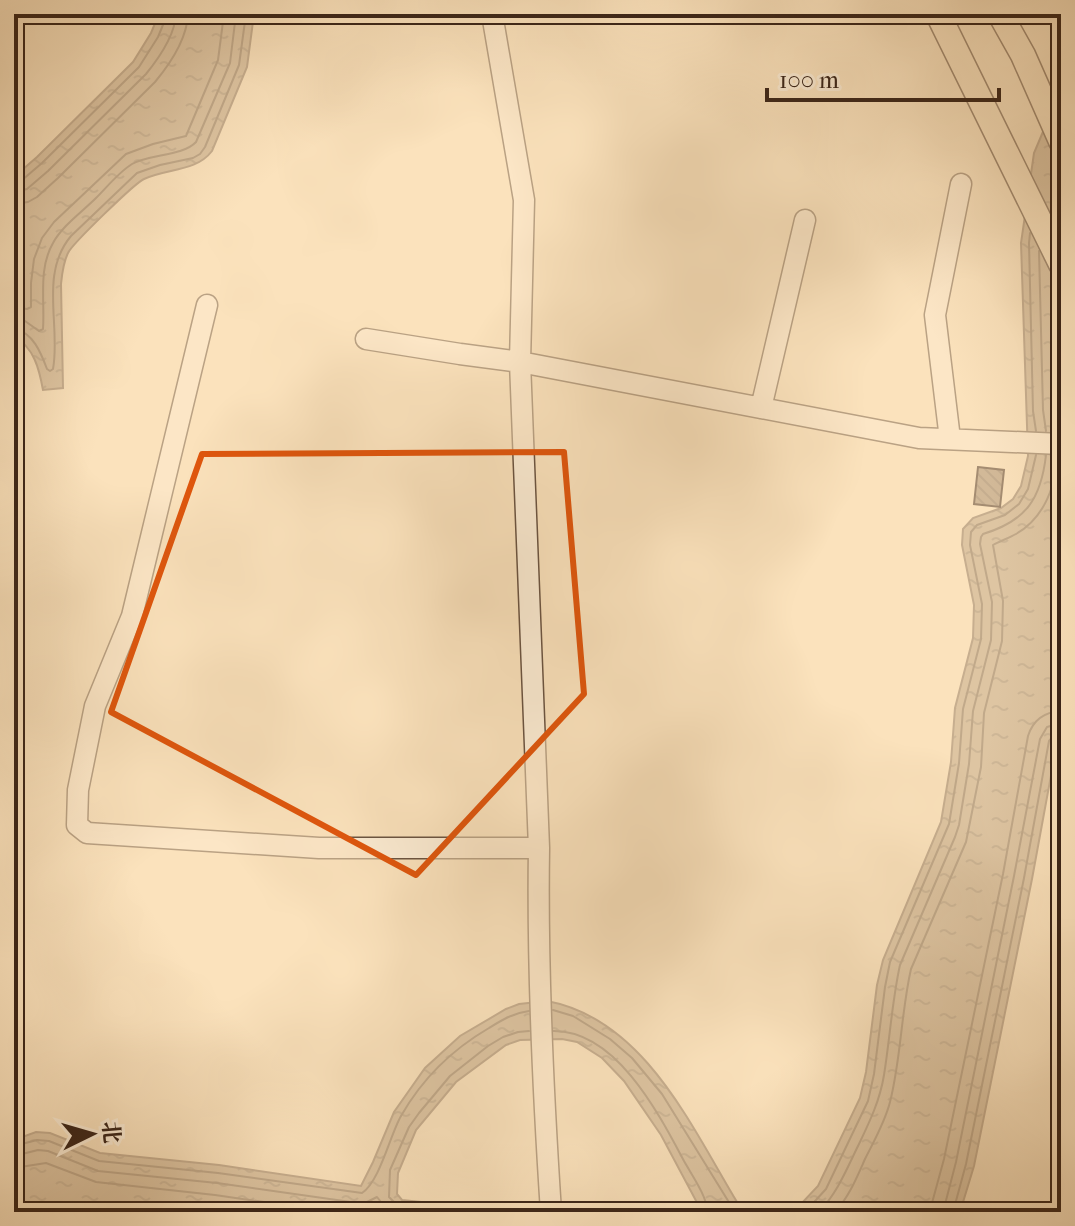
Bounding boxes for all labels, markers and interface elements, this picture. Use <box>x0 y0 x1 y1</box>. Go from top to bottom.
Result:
scale bar <box>767 52 999 102</box>
text: 100 m <box>779 66 839 94</box>
north arrow <box>52 1094 132 1174</box>
text: 北 <box>97 1120 125 1144</box>

